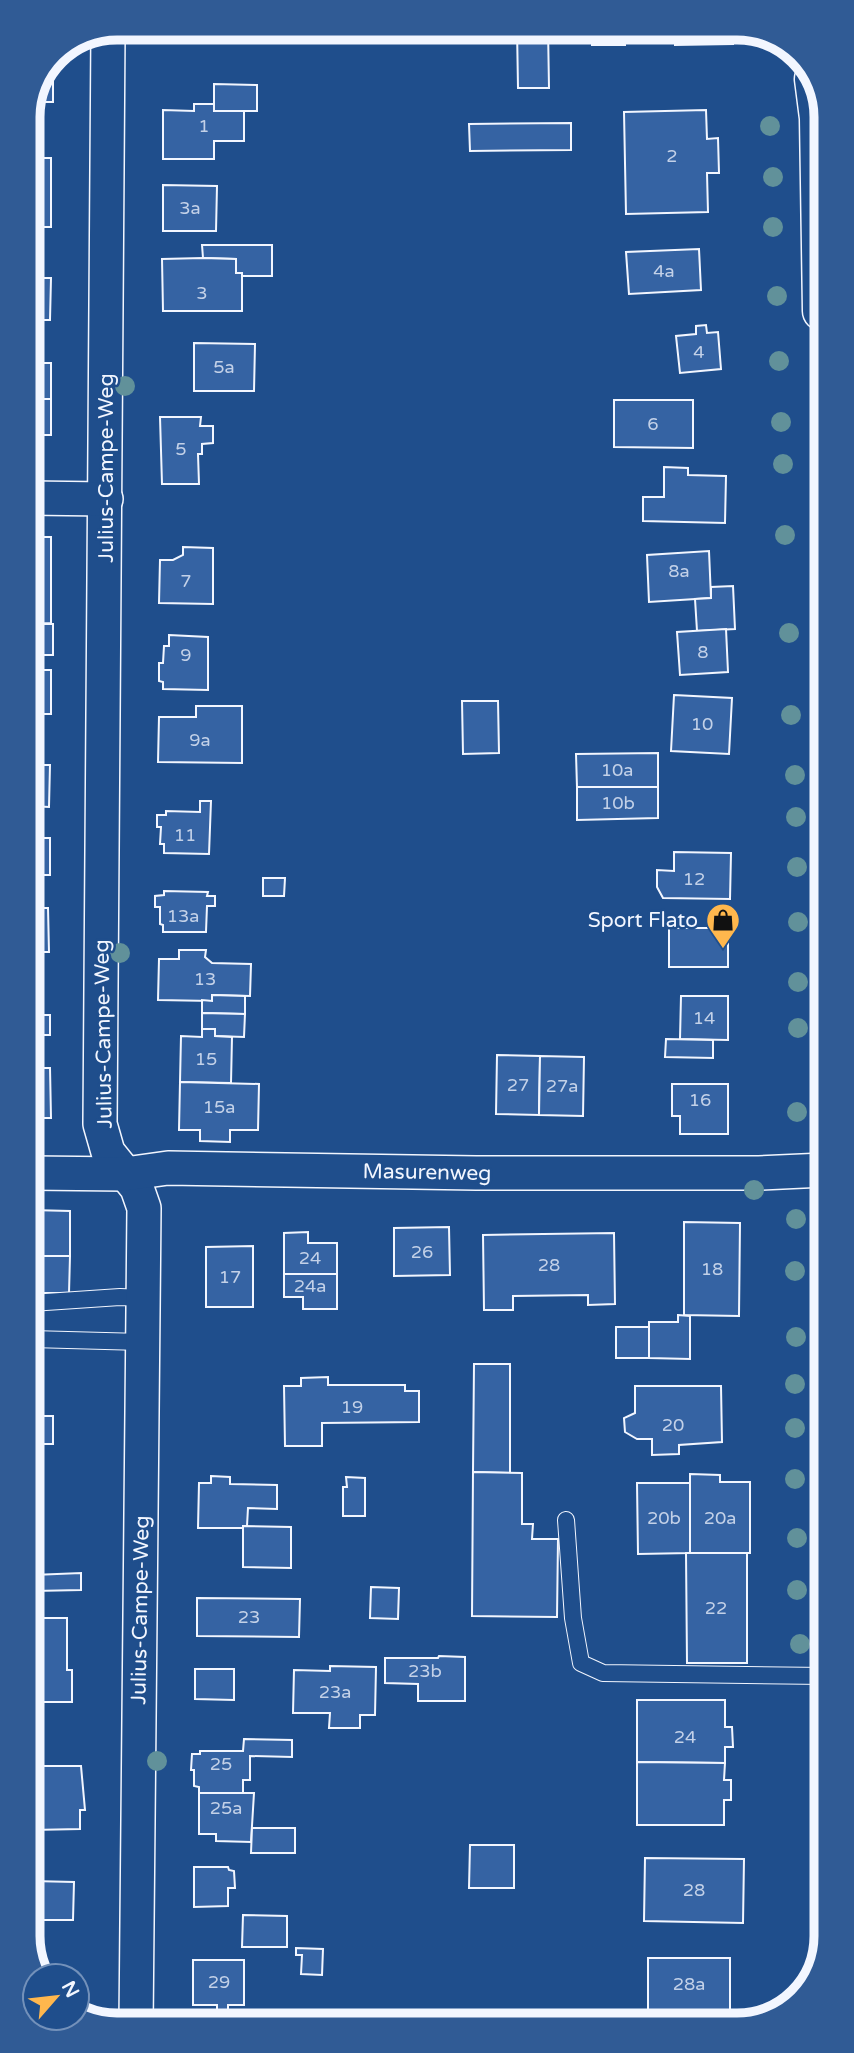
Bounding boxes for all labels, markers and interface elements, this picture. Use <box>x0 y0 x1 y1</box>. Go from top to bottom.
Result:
house number: 1 <box>198 115 210 137</box>
house number: 2 <box>666 145 678 167</box>
house number: 3a <box>179 197 201 219</box>
house number: 4a <box>653 260 675 282</box>
house number: 3 <box>196 282 208 304</box>
house number: 4 <box>693 341 705 363</box>
house number: 5a <box>213 356 235 378</box>
street label: Julius-Campe-Weg <box>94 373 119 563</box>
house number: 6 <box>647 413 659 435</box>
house number: 5 <box>175 438 187 460</box>
house number: 8a <box>668 560 690 582</box>
house number: 7 <box>180 570 192 592</box>
house number: 8 <box>697 641 709 663</box>
house number: 9 <box>180 644 192 666</box>
house number: 10 <box>691 713 713 735</box>
house number: 9a <box>189 729 211 751</box>
house number: 10a <box>601 759 633 781</box>
house number: 10b <box>601 792 635 814</box>
house number: 11 <box>174 824 196 846</box>
house number: 12 <box>683 868 705 890</box>
shop icon: Sport Flato <box>704 901 742 950</box>
house number: 13a <box>167 905 199 927</box>
place label: Sport Flato <box>588 908 698 933</box>
street label: Julius-Campe-Weg <box>89 939 118 1129</box>
house number: 13 <box>194 968 216 990</box>
house number: 14 <box>693 1007 715 1029</box>
house number: 15 <box>195 1048 217 1070</box>
house number: 27 <box>507 1074 529 1096</box>
house number: 27a <box>546 1075 578 1097</box>
house number: 16 <box>689 1089 711 1111</box>
house number: 15a <box>203 1096 235 1118</box>
street label: Masurenweg <box>362 1159 492 1186</box>
house number: 26 <box>411 1241 433 1263</box>
house number: 24 <box>299 1247 321 1269</box>
house number: 28 <box>538 1254 560 1276</box>
house number: 18 <box>701 1258 723 1280</box>
house number: 17 <box>219 1266 241 1288</box>
house number: 24a <box>294 1275 326 1297</box>
house number: 19 <box>341 1396 363 1418</box>
house number: 20 <box>662 1414 684 1436</box>
house number: 20b <box>647 1507 681 1529</box>
house number: 20a <box>704 1507 736 1529</box>
street label: Julius-Campe-Weg <box>126 1515 155 1705</box>
house number: 22 <box>705 1597 727 1619</box>
house number: 23 <box>238 1606 260 1628</box>
house number: 23b <box>408 1660 442 1682</box>
house number: 23a <box>319 1681 351 1703</box>
house number: 24 <box>674 1726 696 1748</box>
house number: 25 <box>210 1753 232 1775</box>
house number: 25a <box>210 1797 242 1819</box>
house number: 28 <box>683 1879 705 1901</box>
north arrow <box>21 1962 91 2032</box>
house number: 29 <box>208 1971 230 1993</box>
house number: 28a <box>673 1973 705 1995</box>
text: N <box>57 1978 83 2001</box>

